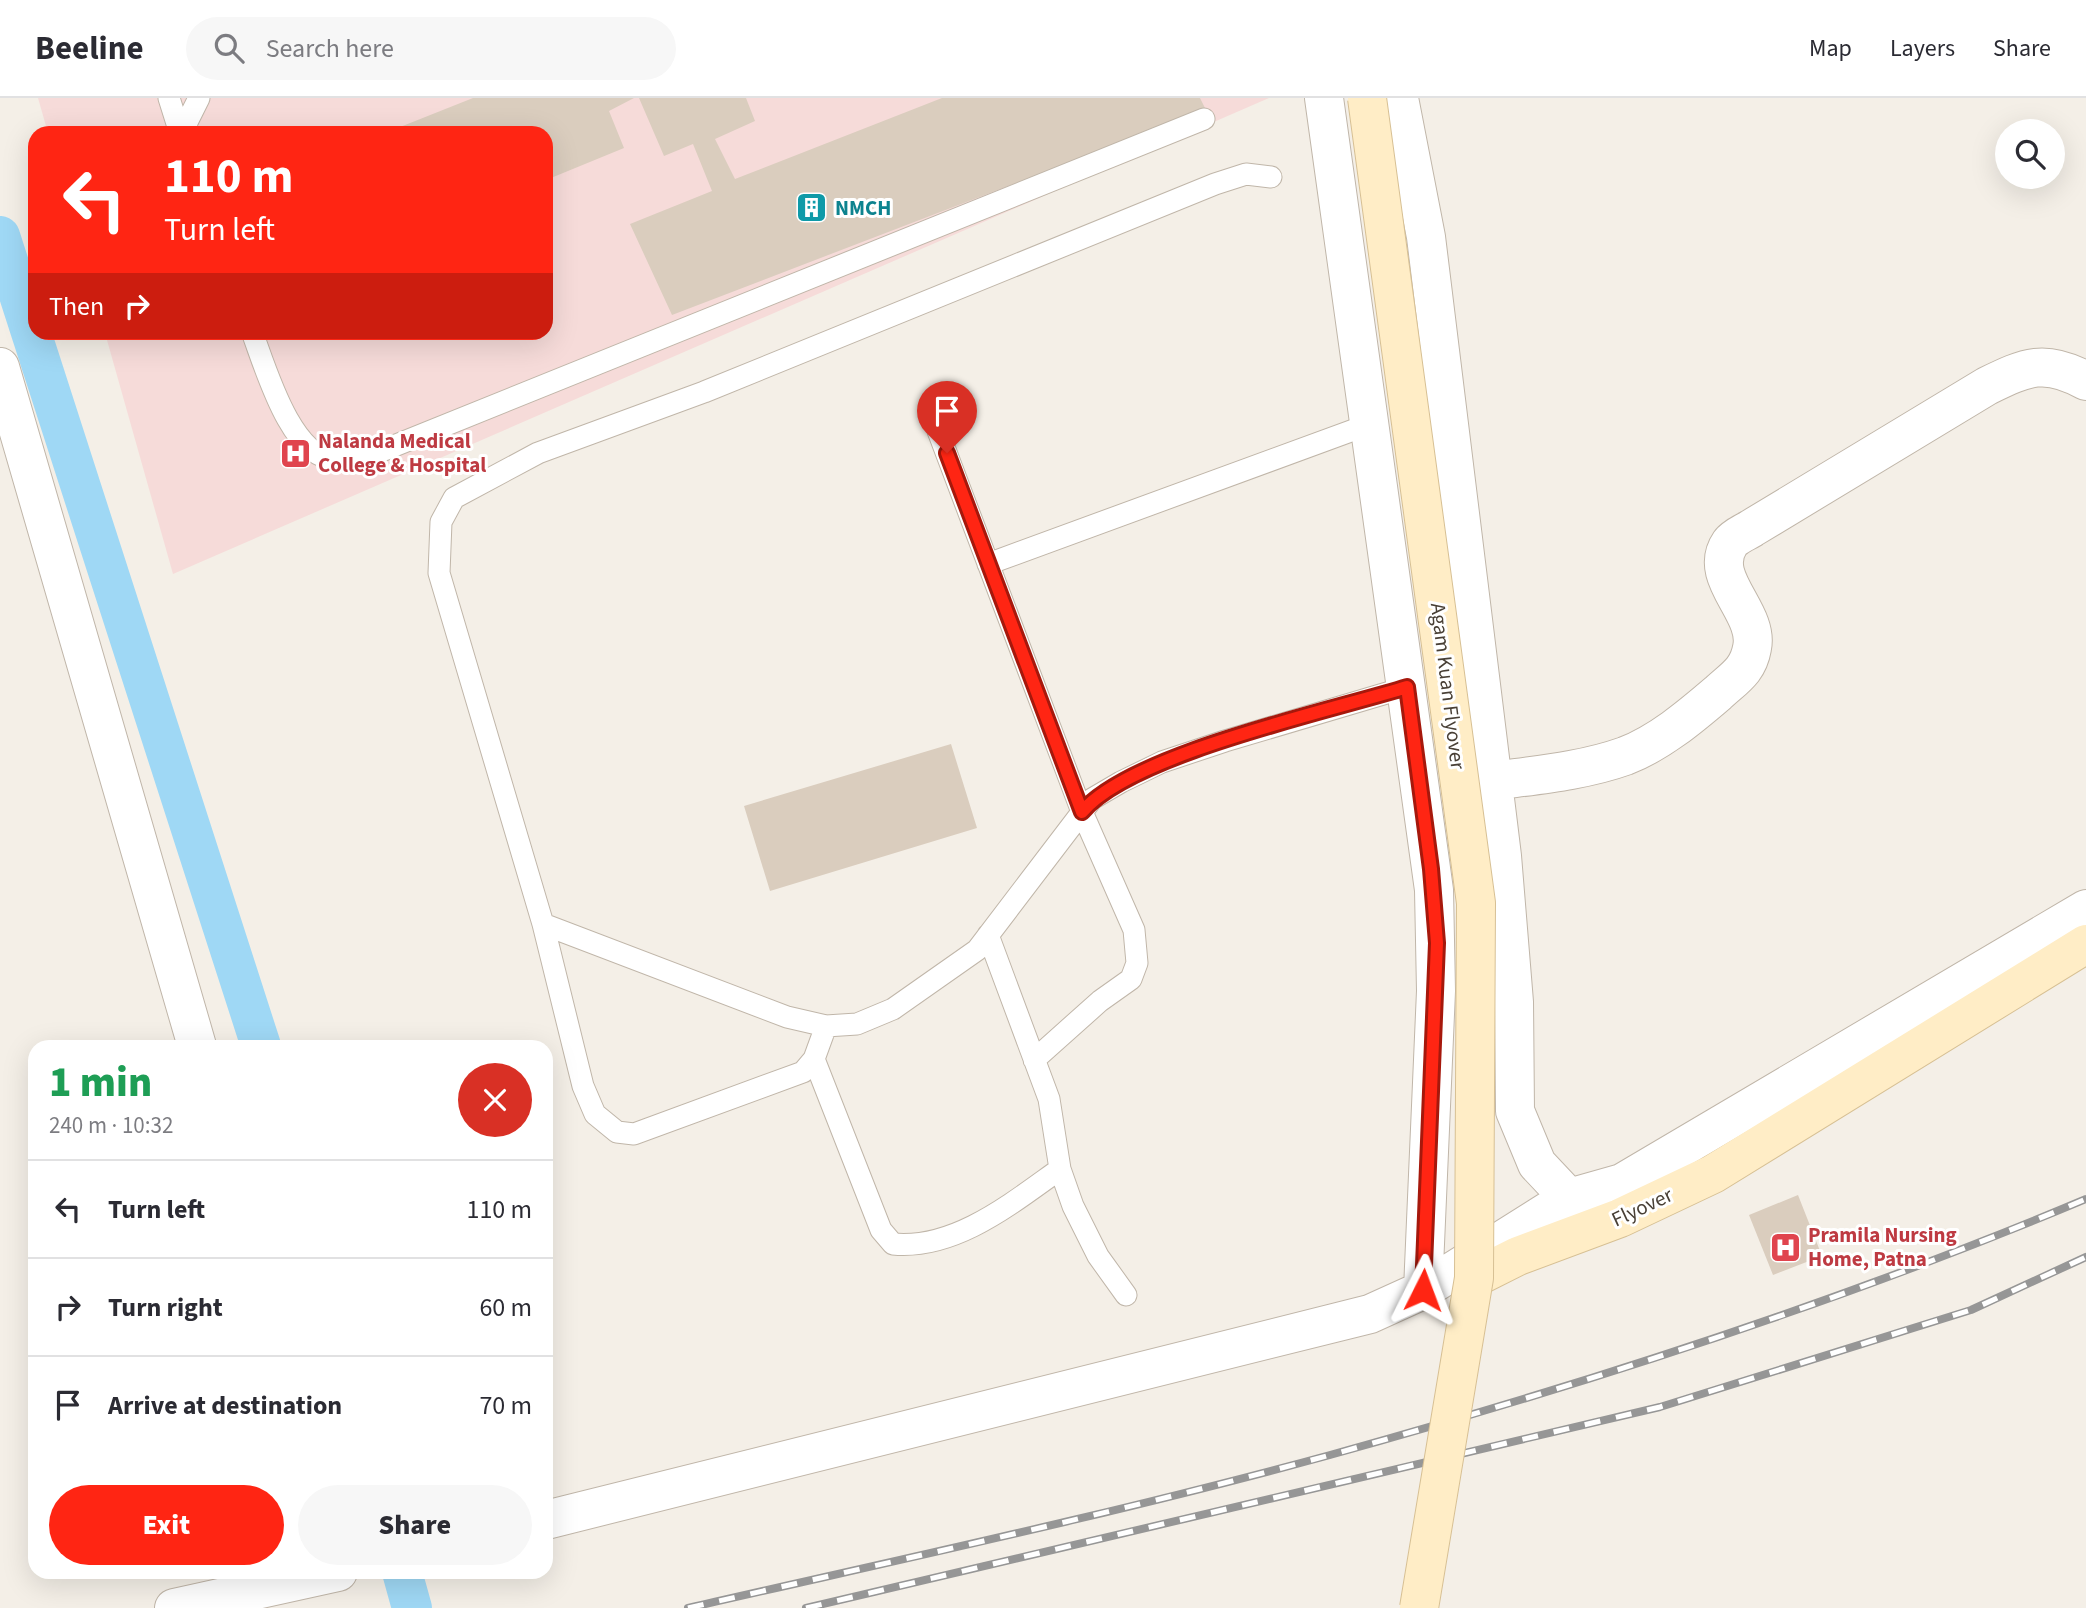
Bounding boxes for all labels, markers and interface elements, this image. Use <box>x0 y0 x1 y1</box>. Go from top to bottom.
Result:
search box <box>186 17 676 80</box>
text: Beeline <box>35 25 144 72</box>
icon: search <box>210 29 248 67</box>
text: Search here <box>266 30 394 67</box>
text: Map <box>1809 31 1852 66</box>
text: Layers <box>1890 31 1955 66</box>
text: Share <box>1993 31 2051 66</box>
map controls <box>1995 119 2065 189</box>
button: search <box>1995 119 2065 189</box>
text: 110 m <box>164 142 293 212</box>
icon: left <box>49 154 140 245</box>
building icon: NMCH <box>795 191 829 225</box>
place label: NMCH <box>835 193 891 223</box>
text: Turn left <box>164 207 275 253</box>
icon: right <box>118 287 156 325</box>
text: Then <box>49 288 104 325</box>
pin <box>917 381 977 453</box>
icon: arrive <box>928 392 966 430</box>
place label: Nalanda Medical College & Hospital <box>318 426 486 480</box>
hospital icon: Nalanda Medical College & Hospital <box>278 436 312 470</box>
street label: Agam Kuan Flyover <box>1423 601 1473 772</box>
text: 1 min <box>49 1053 152 1113</box>
button: close <box>458 1063 532 1137</box>
text: 240 m · 10:32 <box>49 1109 173 1142</box>
street label: Flyover <box>1607 1180 1678 1234</box>
icon: left <box>49 1190 87 1228</box>
text: Turn left <box>108 1191 205 1228</box>
text: 110 m <box>466 1191 532 1228</box>
place label: Pramila Nursing Home, Patna <box>1808 1220 1957 1274</box>
hospital icon: Pramila Nursing Home, Patna <box>1768 1230 1802 1264</box>
position arrow <box>1386 1253 1460 1327</box>
icon: right <box>49 1288 87 1326</box>
text: Turn right <box>108 1289 223 1326</box>
text: 60 m <box>479 1289 532 1326</box>
icon: arrive <box>49 1386 87 1424</box>
text: Arrive at destination <box>108 1387 342 1424</box>
text: 70 m <box>479 1387 532 1424</box>
button: Exit <box>49 1485 284 1565</box>
button: Share <box>298 1485 532 1565</box>

